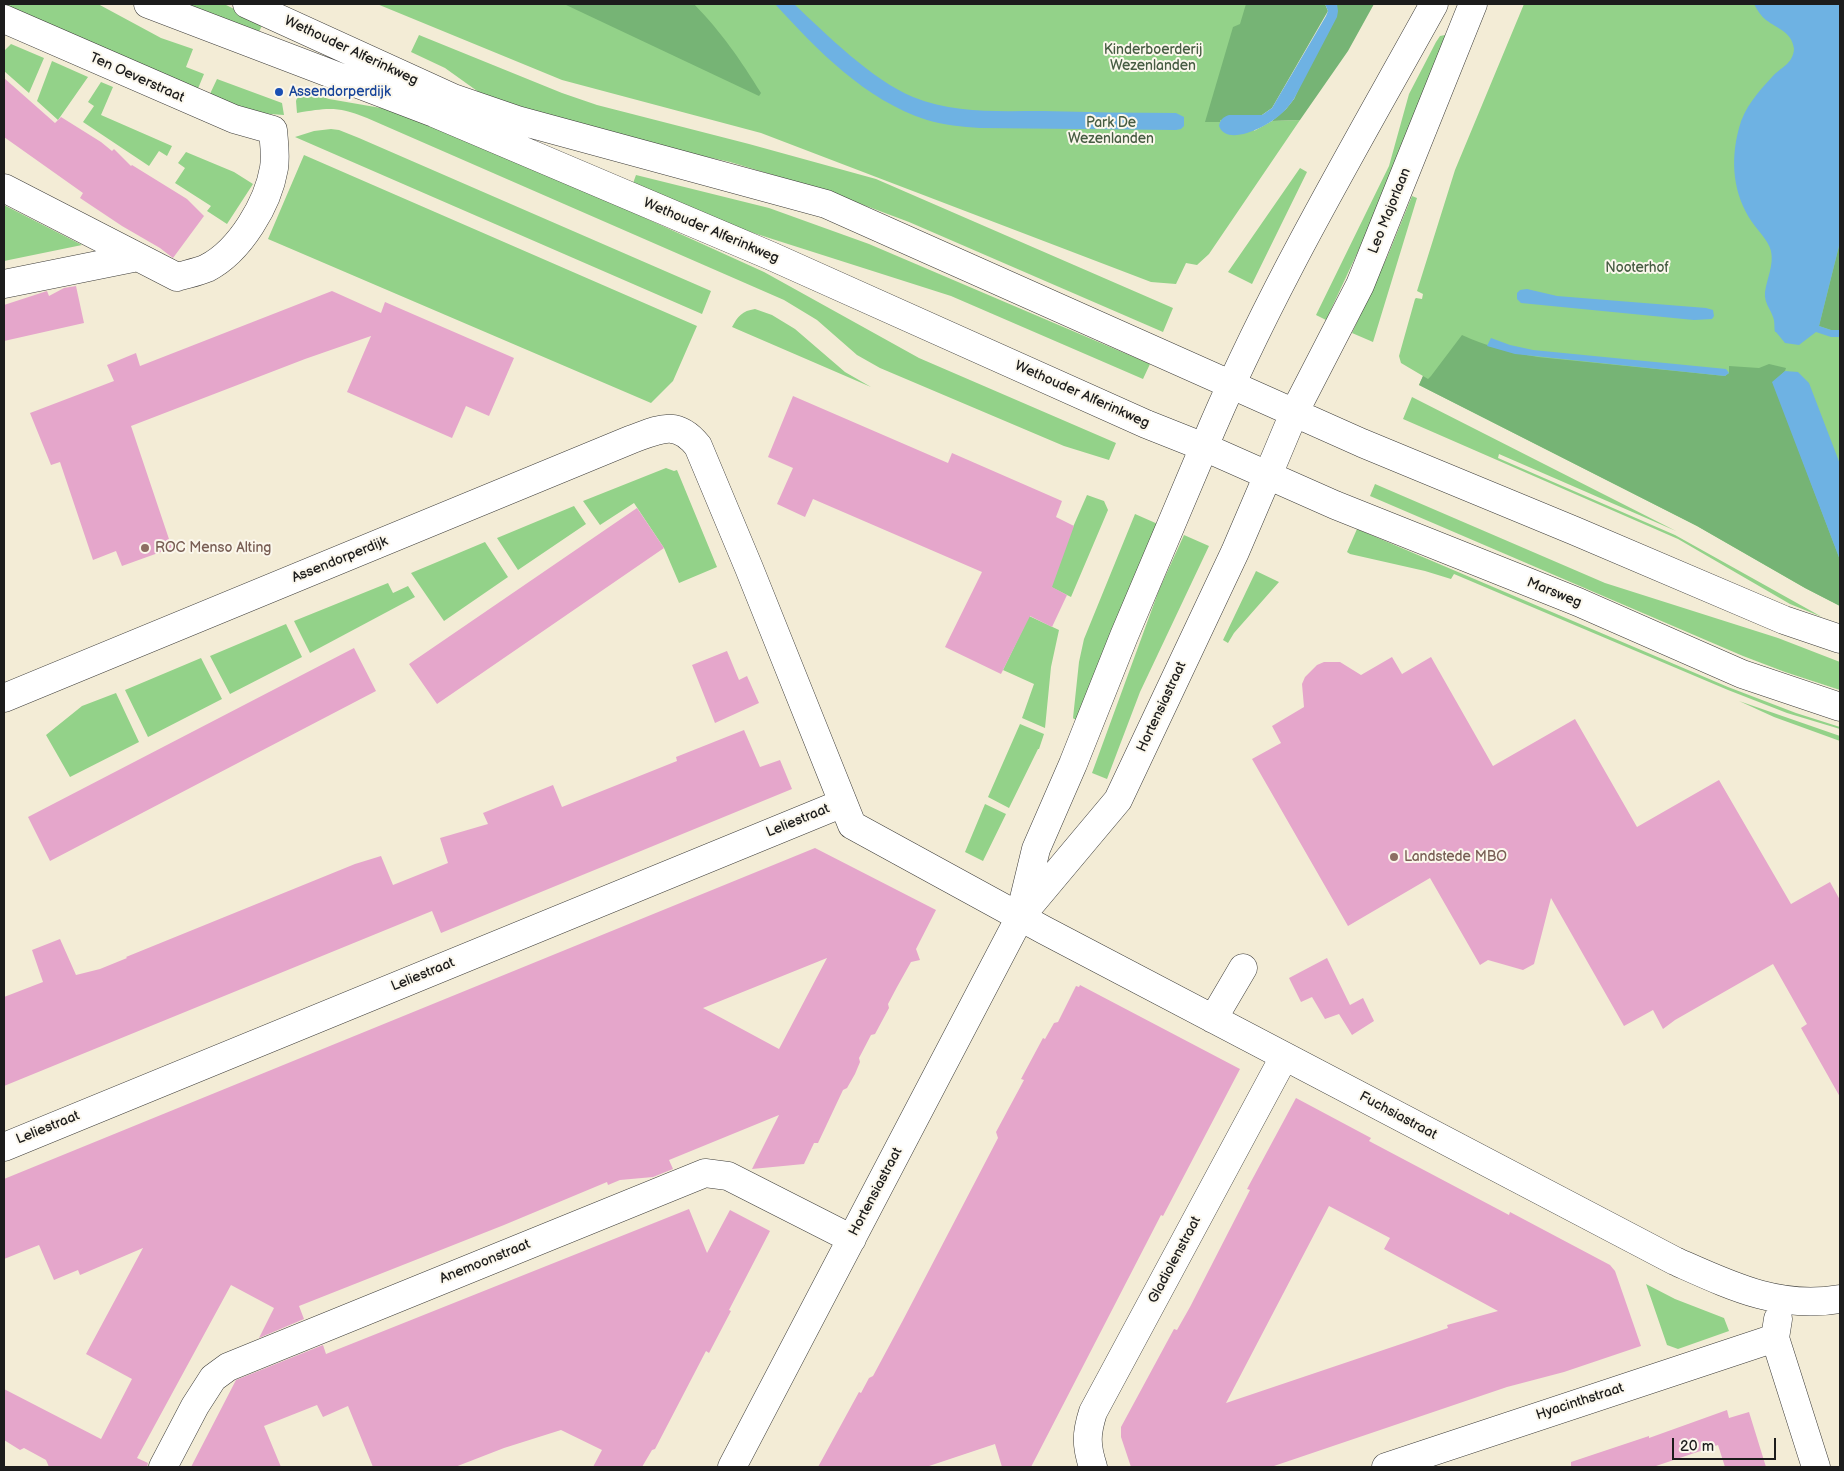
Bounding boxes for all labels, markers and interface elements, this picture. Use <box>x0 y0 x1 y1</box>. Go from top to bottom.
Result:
street label: Wethouder Alferinkweg <box>281 13 421 89</box>
park label: Kinderboerderij Wezenlanden <box>1104 42 1202 74</box>
street label: Ten Oeverstraat <box>87 50 187 106</box>
place label: Assendorperdijk <box>289 84 391 100</box>
marker: Assendorperdijk <box>273 86 285 98</box>
park label: Park De Wezenlanden <box>1068 115 1154 148</box>
street label: Leo Majorlaan <box>1365 166 1415 256</box>
street label: Wethouder Alferinkweg <box>641 195 781 267</box>
park label: Nooterhof <box>1605 260 1669 276</box>
street label: Wethouder Alferinkweg <box>1012 358 1152 432</box>
street label: Assendorperdijk <box>290 533 390 587</box>
place label: ROC Menso Alting <box>155 540 271 556</box>
marker: ROC Menso Alting <box>139 542 151 554</box>
street label: Marsweg <box>1524 574 1584 612</box>
street label: Hortensiastraat <box>1134 659 1190 755</box>
street label: Leliestraat <box>764 801 832 841</box>
place label: Landstede MBO <box>1404 849 1507 865</box>
marker: Landstede MBO <box>1388 851 1400 863</box>
street label: Leliestraat <box>389 955 457 995</box>
street label: Fuchsiastraat <box>1356 1089 1440 1143</box>
street label: Leliestraat <box>14 1108 82 1148</box>
street label: Hortensiastraat <box>846 1145 906 1239</box>
street label: Gladiolenstraat <box>1145 1214 1205 1306</box>
street label: Anemoonstraat <box>437 1236 533 1288</box>
street label: Hyacinthstraat <box>1534 1380 1626 1424</box>
scale bar <box>1674 1428 1778 1460</box>
text: 20 m <box>1680 1437 1714 1456</box>

